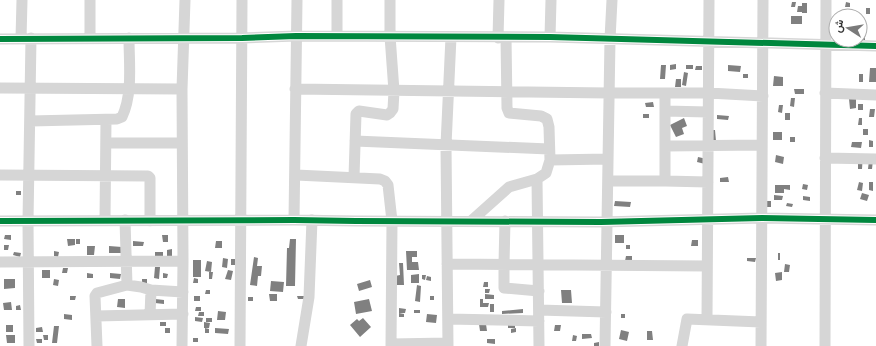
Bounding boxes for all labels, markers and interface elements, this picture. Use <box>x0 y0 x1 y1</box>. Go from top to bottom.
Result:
north arrow <box>828 8 868 48</box>
text: ش <box>829 18 847 34</box>

